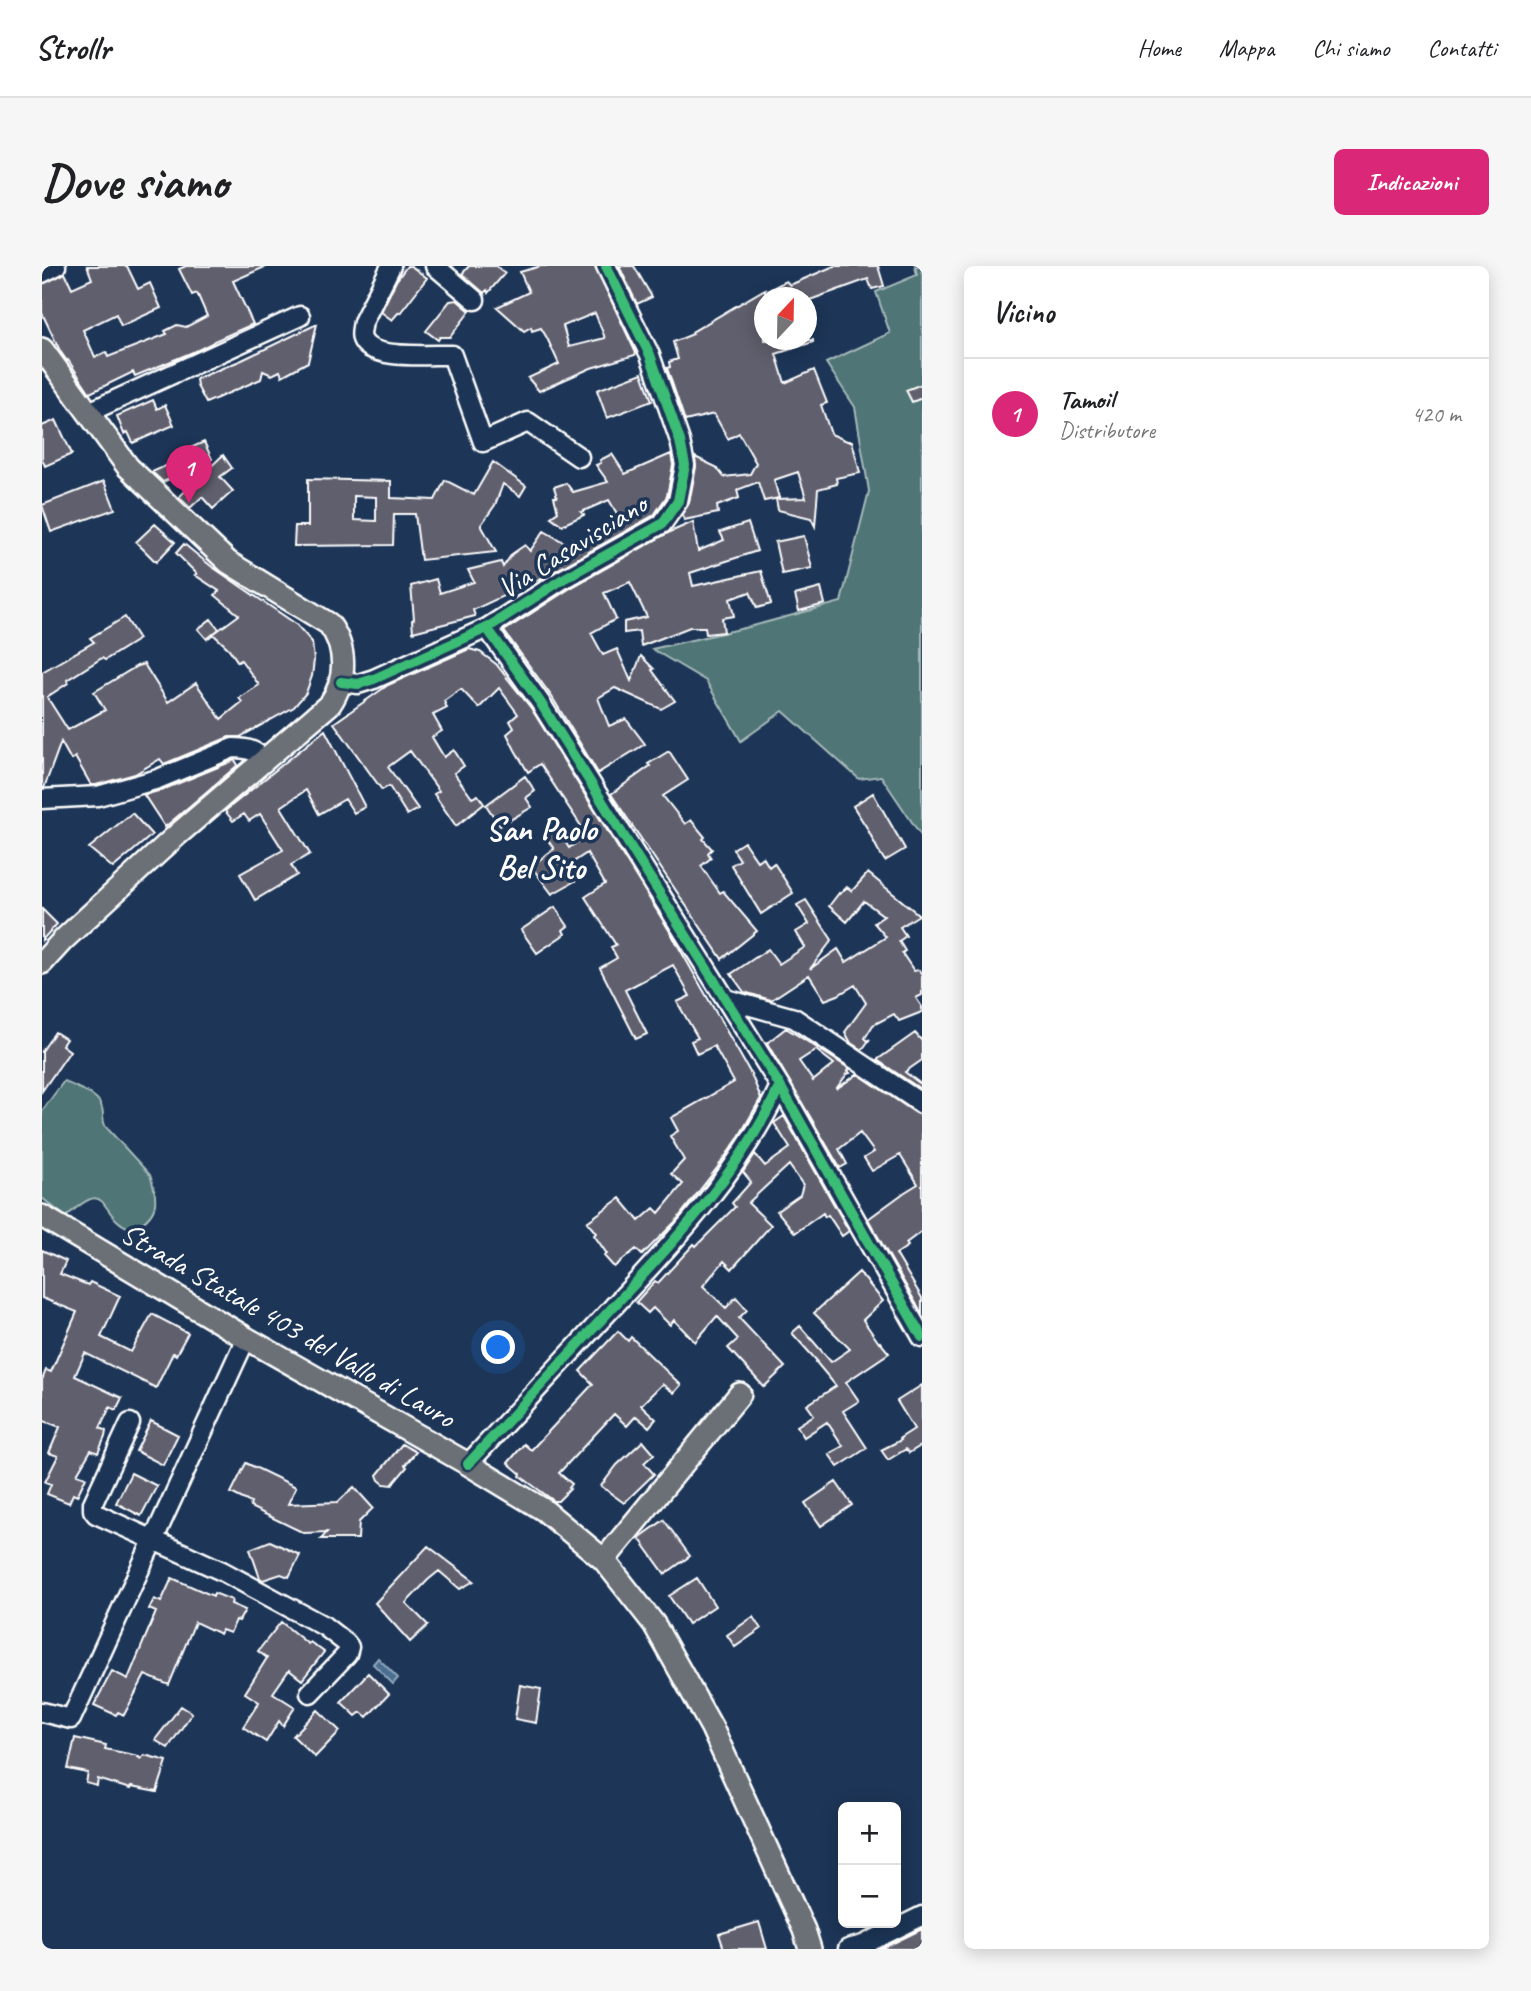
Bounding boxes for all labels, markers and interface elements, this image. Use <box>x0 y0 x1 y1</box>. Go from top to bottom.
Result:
text: Strollr <box>35 27 110 69</box>
text: Home <box>1137 33 1181 63</box>
text: Mappa <box>1219 33 1274 63</box>
text: Chi siamo <box>1312 33 1389 63</box>
text: Contatti <box>1427 33 1496 63</box>
button: Indicazioni <box>1334 149 1489 215</box>
text: Dove siamo <box>42 151 228 213</box>
north arrow <box>754 287 817 350</box>
text: Vicino <box>992 293 1054 331</box>
text: Tamoil <box>1059 383 1114 416</box>
text: 1 <box>1010 400 1020 429</box>
text: 420 m <box>1412 400 1461 429</box>
text: Distributore <box>1059 416 1155 445</box>
pin: 1 <box>166 445 212 503</box>
street label: Via Casavisciano <box>490 483 657 607</box>
district label: San Paolo Bel Sito <box>486 808 598 888</box>
street label: Strada Statale 403 del Vallo di Lauro <box>114 1214 463 1437</box>
your location <box>481 1330 515 1364</box>
map controls <box>838 1802 901 1928</box>
button: + <box>838 1802 901 1865</box>
button: − <box>838 1865 901 1928</box>

